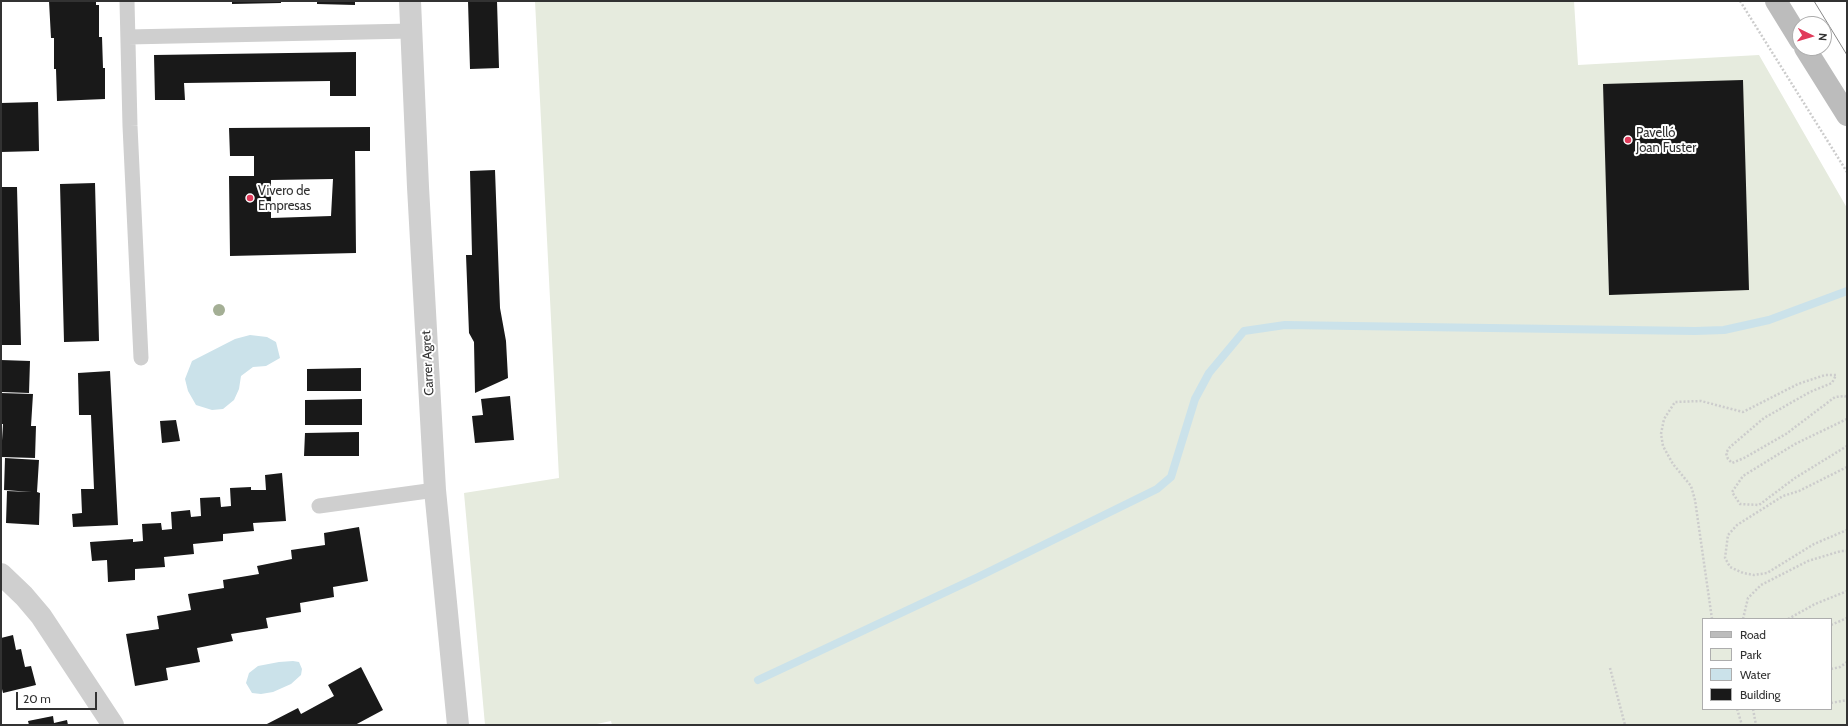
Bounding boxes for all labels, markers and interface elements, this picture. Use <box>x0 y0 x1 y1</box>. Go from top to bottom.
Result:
north arrow <box>1792 16 1832 56</box>
text: N <box>1816 32 1830 41</box>
place label: Pavelló Joan Fuster <box>1636 125 1696 156</box>
marker: Pavelló Joan Fuster <box>1623 135 1633 145</box>
place label: Vivero de Empresas <box>258 183 311 214</box>
marker: Vivero de Empresas <box>245 193 255 203</box>
street label: Carrer Agret <box>419 330 437 396</box>
legend <box>1702 618 1832 710</box>
text: Road <box>1740 627 1766 642</box>
text: Park <box>1740 647 1762 662</box>
text: Water <box>1740 667 1770 682</box>
scale bar <box>18 684 99 710</box>
text: Building <box>1740 687 1781 702</box>
text: 20 m <box>23 691 51 706</box>

